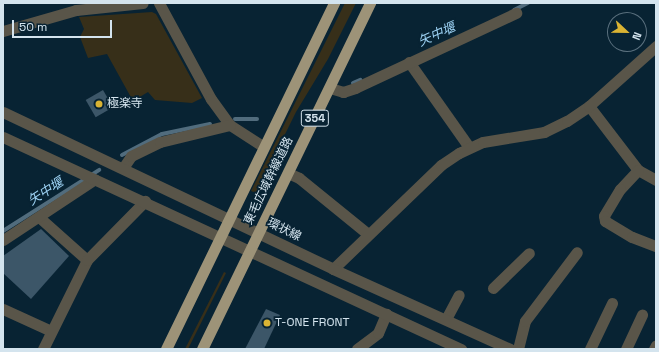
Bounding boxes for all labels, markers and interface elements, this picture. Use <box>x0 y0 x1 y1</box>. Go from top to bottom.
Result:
scale bar <box>14 12 114 38</box>
north arrow <box>607 12 647 52</box>
text: 50 m <box>19 19 47 35</box>
water label: 矢中堰 <box>416 20 458 50</box>
text: N <box>629 30 645 42</box>
place label: 極楽寺 <box>107 97 143 111</box>
marker: 極楽寺 <box>94 99 104 109</box>
road number: 354 <box>300 109 330 127</box>
street label: 東毛広域幹線道路 <box>241 135 297 227</box>
water label: 矢中堰 <box>25 175 67 209</box>
street label: 環状線 <box>265 216 303 244</box>
place label: T-ONE FRONT <box>275 316 349 330</box>
marker: T-ONE FRONT <box>262 318 272 328</box>

